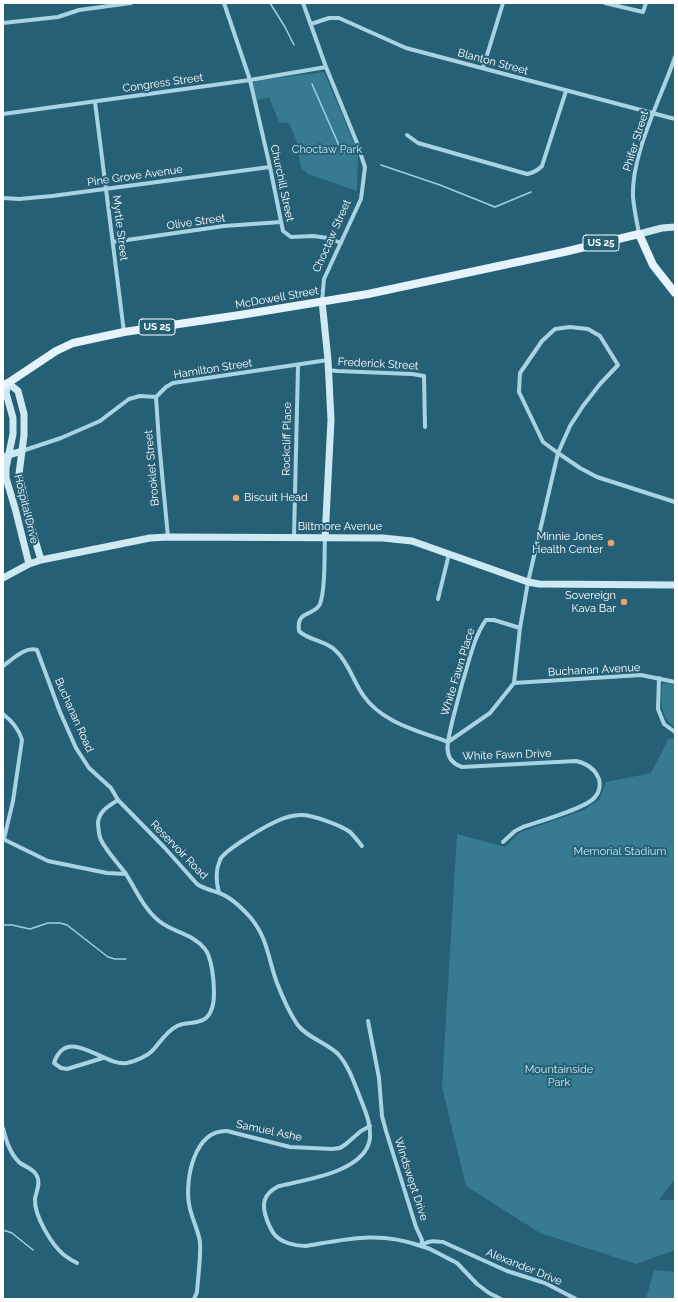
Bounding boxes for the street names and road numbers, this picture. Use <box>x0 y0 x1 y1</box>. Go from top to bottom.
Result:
street label: Blanton Street <box>456 46 530 78</box>
street label: Congress Street <box>122 71 204 95</box>
street label: Phifer Street <box>621 109 651 173</box>
street label: Churchill Street <box>267 143 297 223</box>
street label: Pine Grove Avenue <box>86 163 184 189</box>
street label: Myrtle Street <box>109 194 131 262</box>
street label: Choctaw Street <box>310 198 354 274</box>
street label: Olive Street <box>166 211 226 233</box>
road number: US 25 <box>583 235 619 251</box>
street label: McDowell Street <box>234 284 320 312</box>
road number: US 25 <box>139 319 175 335</box>
street label: Frederick Street <box>337 355 419 373</box>
street label: Hamilton Street <box>173 356 253 382</box>
street label: Rockcliff Place <box>280 402 294 476</box>
street label: Brooklet Street <box>142 429 162 507</box>
street label: Hospital Drive <box>11 473 41 545</box>
street label: Biltmore Avenue <box>298 520 382 534</box>
street label: White Fawn Place <box>438 626 478 718</box>
street label: Buchanan Avenue <box>547 661 641 679</box>
street label: Buchanan Road <box>52 676 96 754</box>
street label: White Fawn Drive <box>462 747 552 763</box>
street label: Reservoir Road <box>148 818 210 882</box>
street label: Samuel Ashe <box>235 1118 303 1144</box>
street label: Windswept Drive <box>391 1136 431 1222</box>
street label: Alexander Drive <box>484 1246 564 1288</box>

